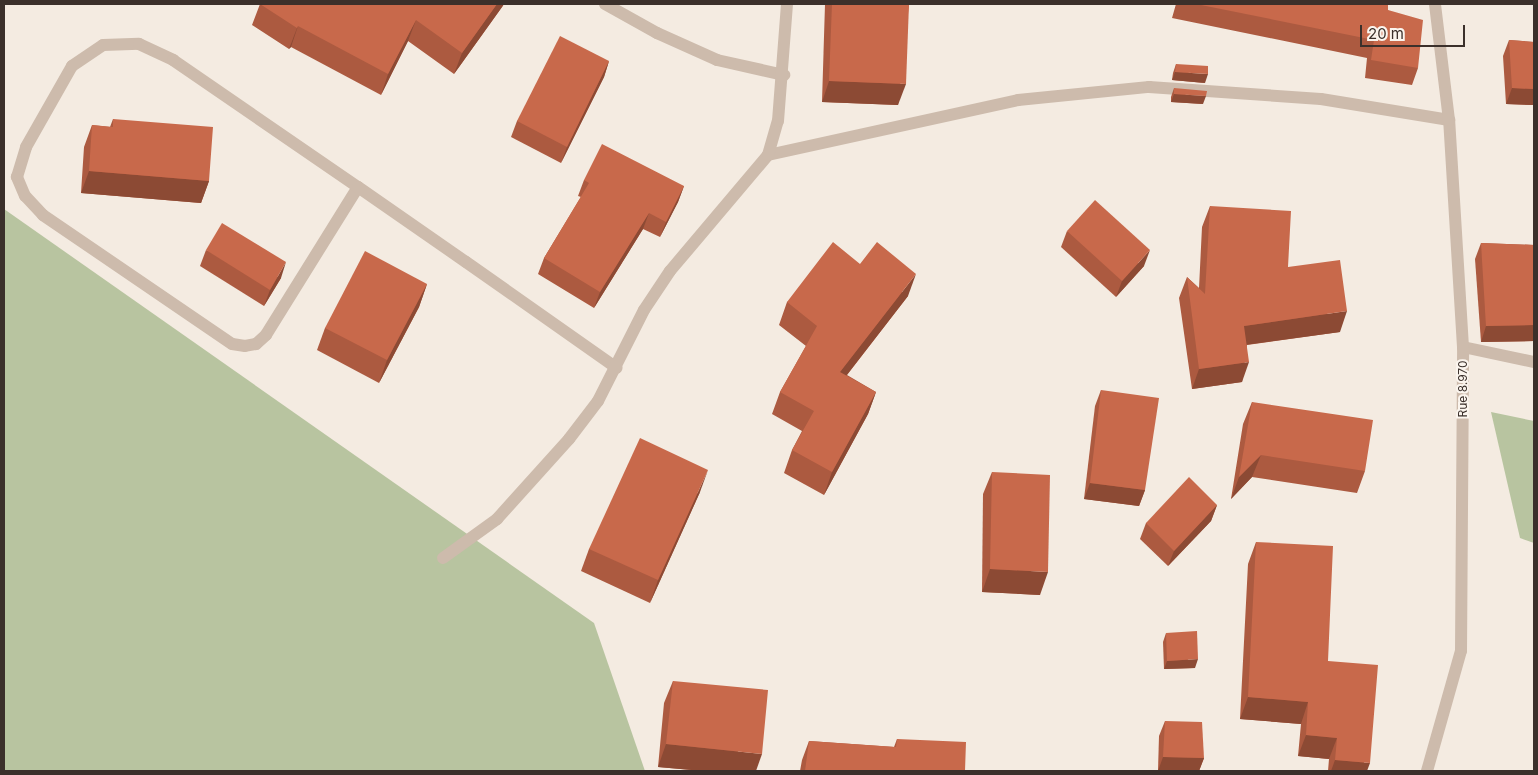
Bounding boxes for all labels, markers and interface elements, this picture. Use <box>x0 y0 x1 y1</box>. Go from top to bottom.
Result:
scale bar <box>1363 15 1468 47</box>
text: 20 m <box>1368 24 1404 43</box>
street label: Rue 8.970 <box>1456 360 1470 418</box>

